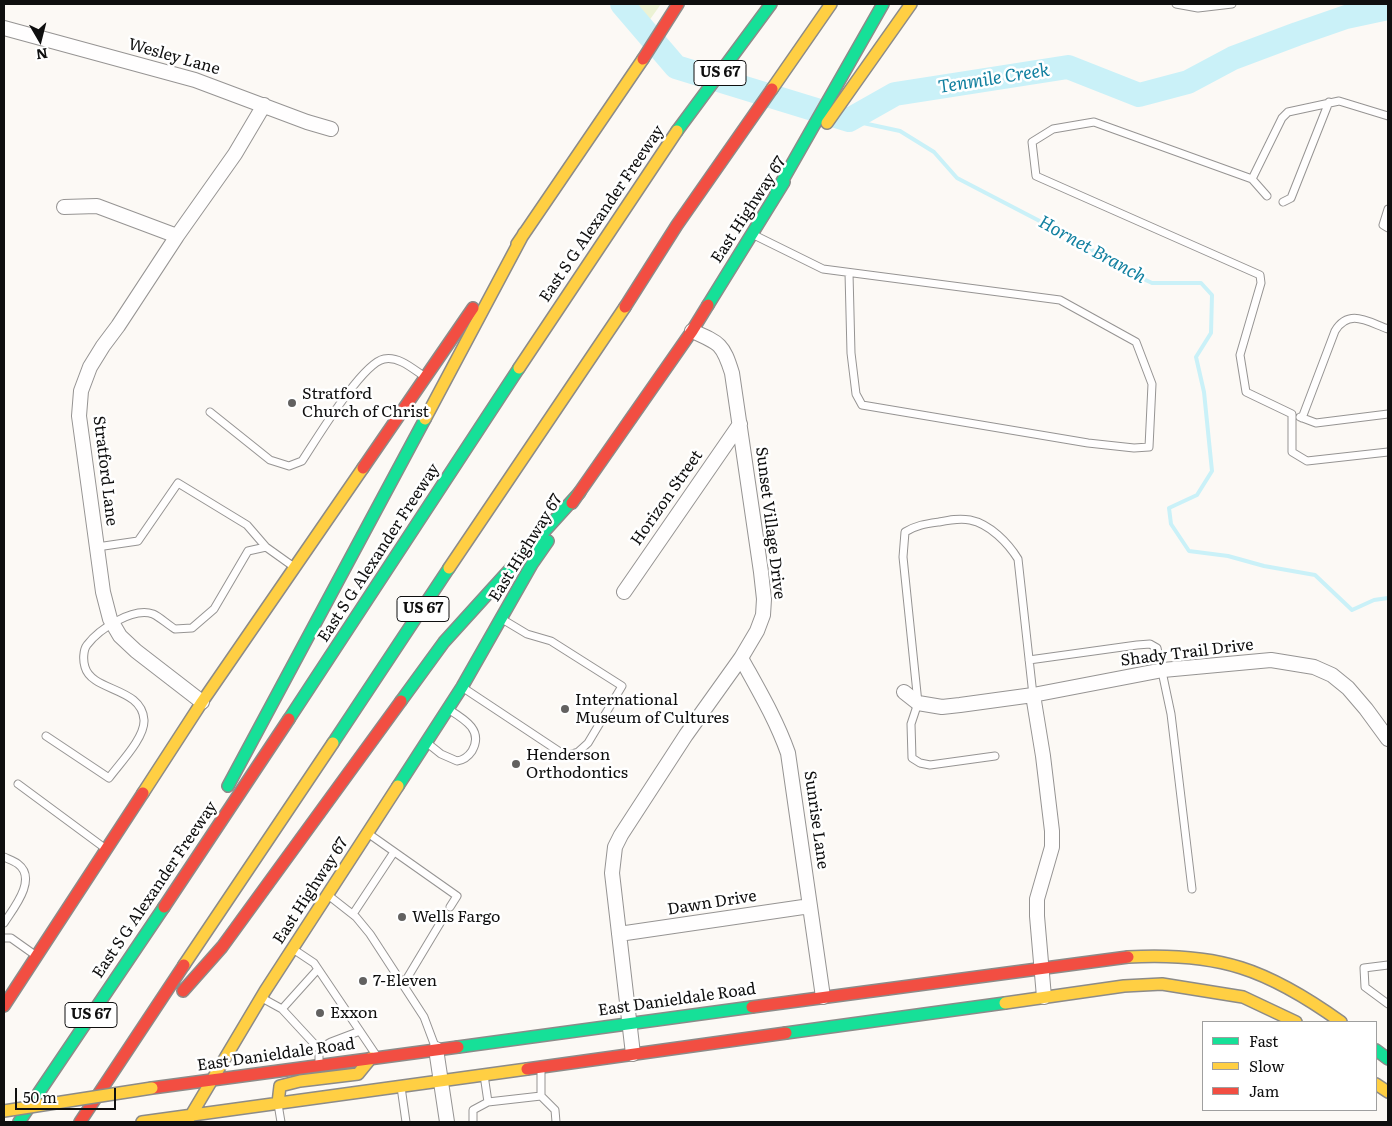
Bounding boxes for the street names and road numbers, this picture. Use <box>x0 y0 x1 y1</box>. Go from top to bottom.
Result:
street label: Wesley Lane <box>126 35 222 79</box>
road number: US 67 <box>694 60 746 86</box>
street label: East S G Alexander Freeway <box>536 122 668 306</box>
street label: East Highway 67 <box>707 153 791 267</box>
street label: Stratford Lane <box>89 415 121 527</box>
street label: Sunset Village Drive <box>751 446 789 600</box>
street label: Horizon Street <box>627 447 707 549</box>
street label: East S G Alexander Freeway <box>314 460 444 646</box>
street label: East Highway 67 <box>485 491 567 605</box>
road number: US 67 <box>397 596 449 622</box>
street label: Shady Trail Drive <box>1119 635 1255 671</box>
street label: Sunrise Lane <box>800 770 832 870</box>
street label: East S G Alexander Freeway <box>89 798 221 982</box>
street label: East Highway 67 <box>269 834 353 948</box>
street label: Dawn Drive <box>666 886 758 920</box>
street label: East Danieldale Road <box>597 979 757 1021</box>
road number: US 67 <box>65 1002 117 1028</box>
street label: East Danieldale Road <box>196 1034 356 1076</box>

